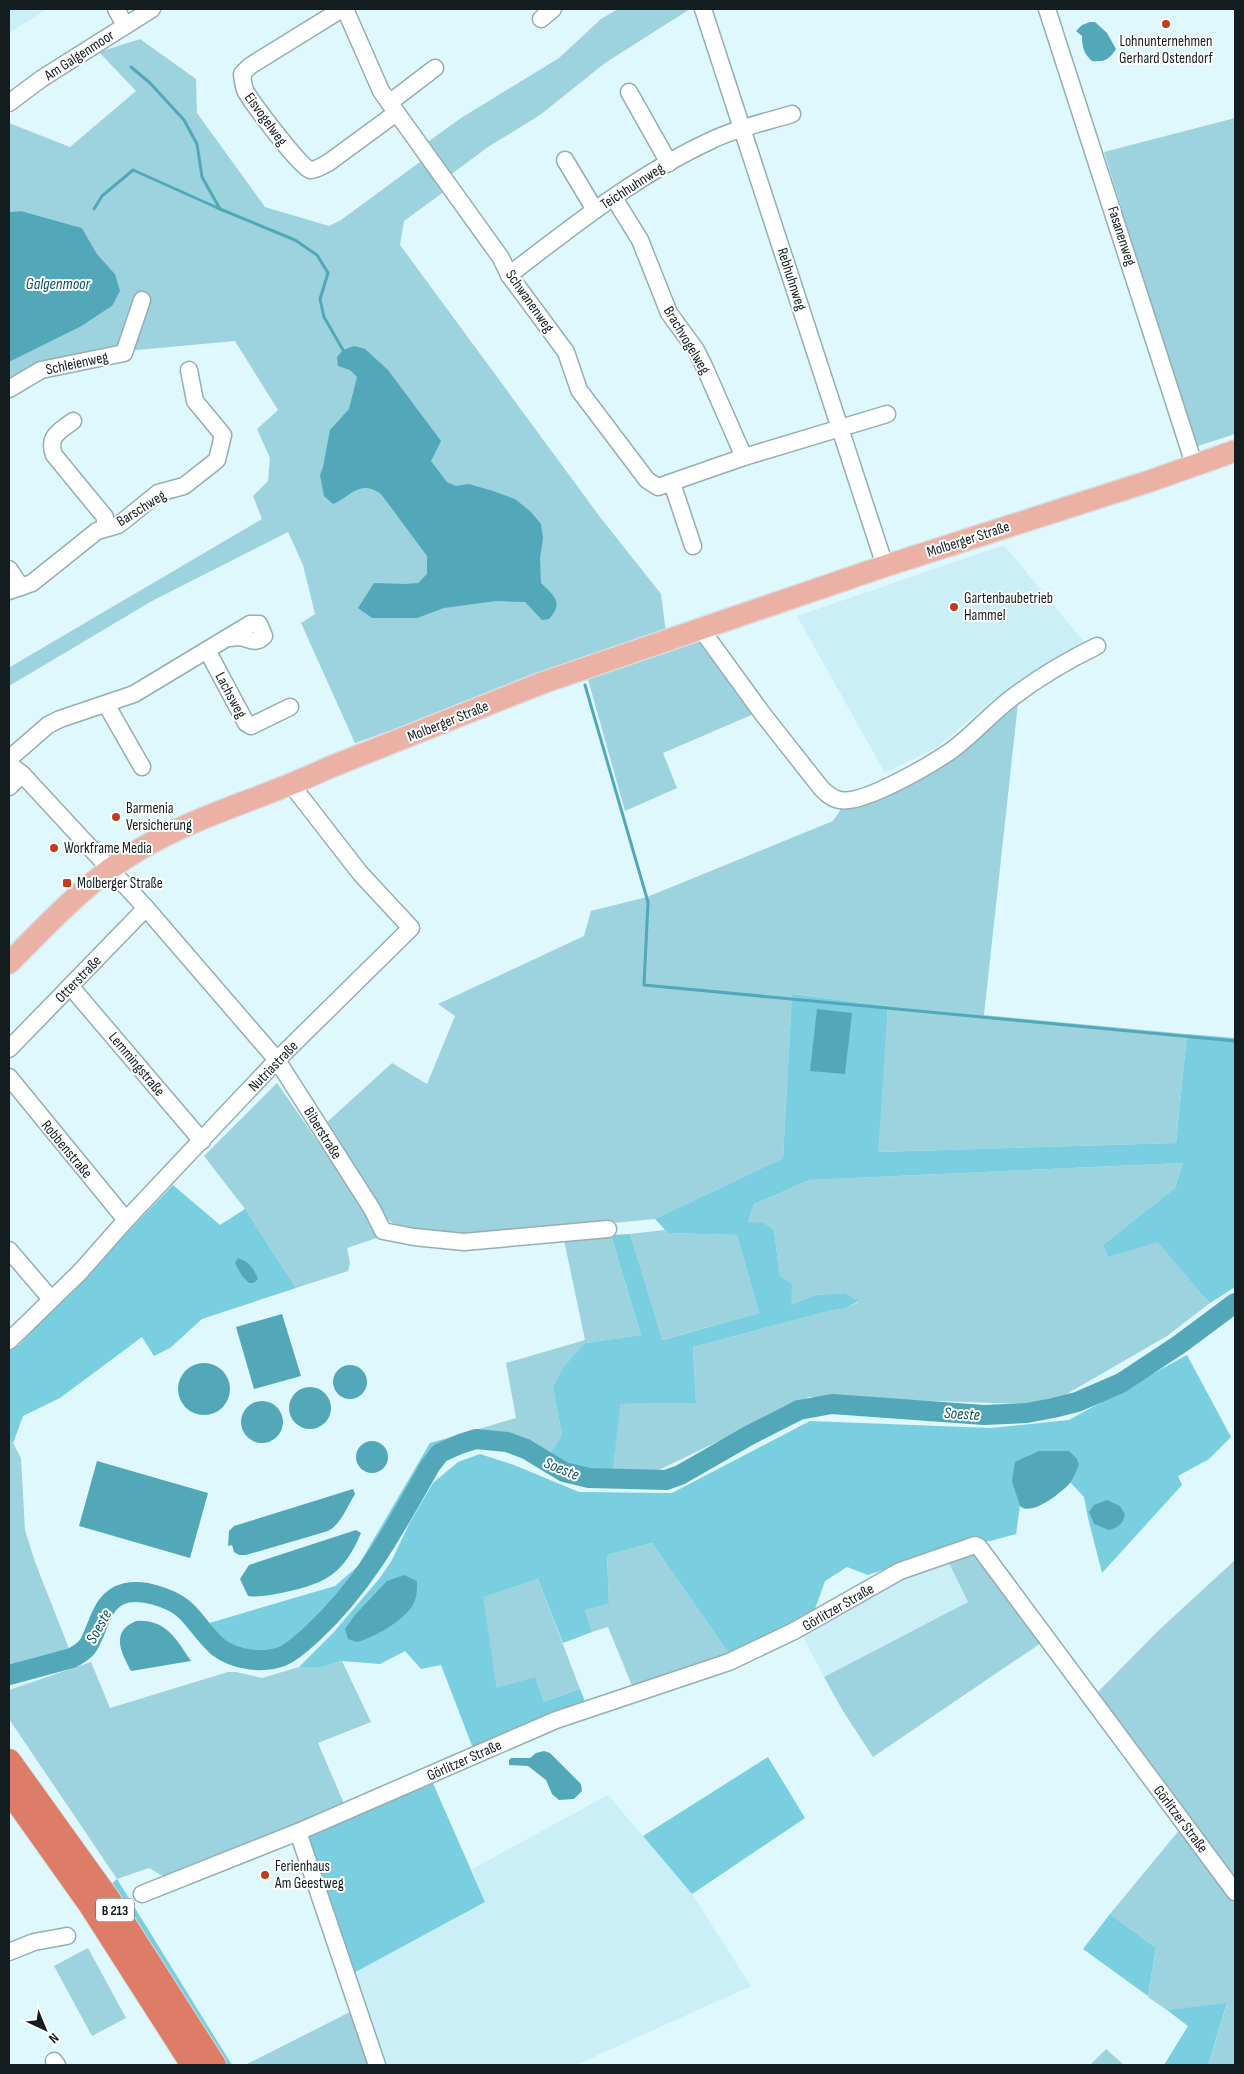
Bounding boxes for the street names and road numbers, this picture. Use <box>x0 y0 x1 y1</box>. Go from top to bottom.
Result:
street label: Am Galgenmoor <box>40 25 118 86</box>
street label: Eisvogelweg <box>240 89 291 150</box>
street label: Teichhuhnweg <box>597 159 668 214</box>
street label: Fasanenweg <box>1103 204 1140 268</box>
street label: Rebhuhnweg <box>772 245 811 313</box>
street label: Schwanenweg <box>501 266 558 336</box>
street label: Brachvogelweg <box>659 303 714 378</box>
street label: Schleienweg <box>44 348 110 379</box>
street label: Barschweg <box>113 486 170 531</box>
street label: Molberger Straße <box>924 517 1012 562</box>
street label: Lachsweg <box>211 669 251 722</box>
street label: Molberger Straße <box>405 697 492 746</box>
street label: Otterstraße <box>51 952 106 1007</box>
street label: Lemmingstraße <box>104 1028 169 1100</box>
street label: Nutriastraße <box>244 1037 302 1096</box>
street label: Biberstraße <box>299 1104 346 1163</box>
street label: Robbenstraße <box>37 1116 96 1182</box>
street label: Görlitzer Straße <box>799 1579 878 1636</box>
street label: Görlitzer Straße <box>424 1736 504 1785</box>
street label: Görlitzer Straße <box>1149 1782 1212 1857</box>
road number: B 213 <box>96 1898 134 1922</box>

